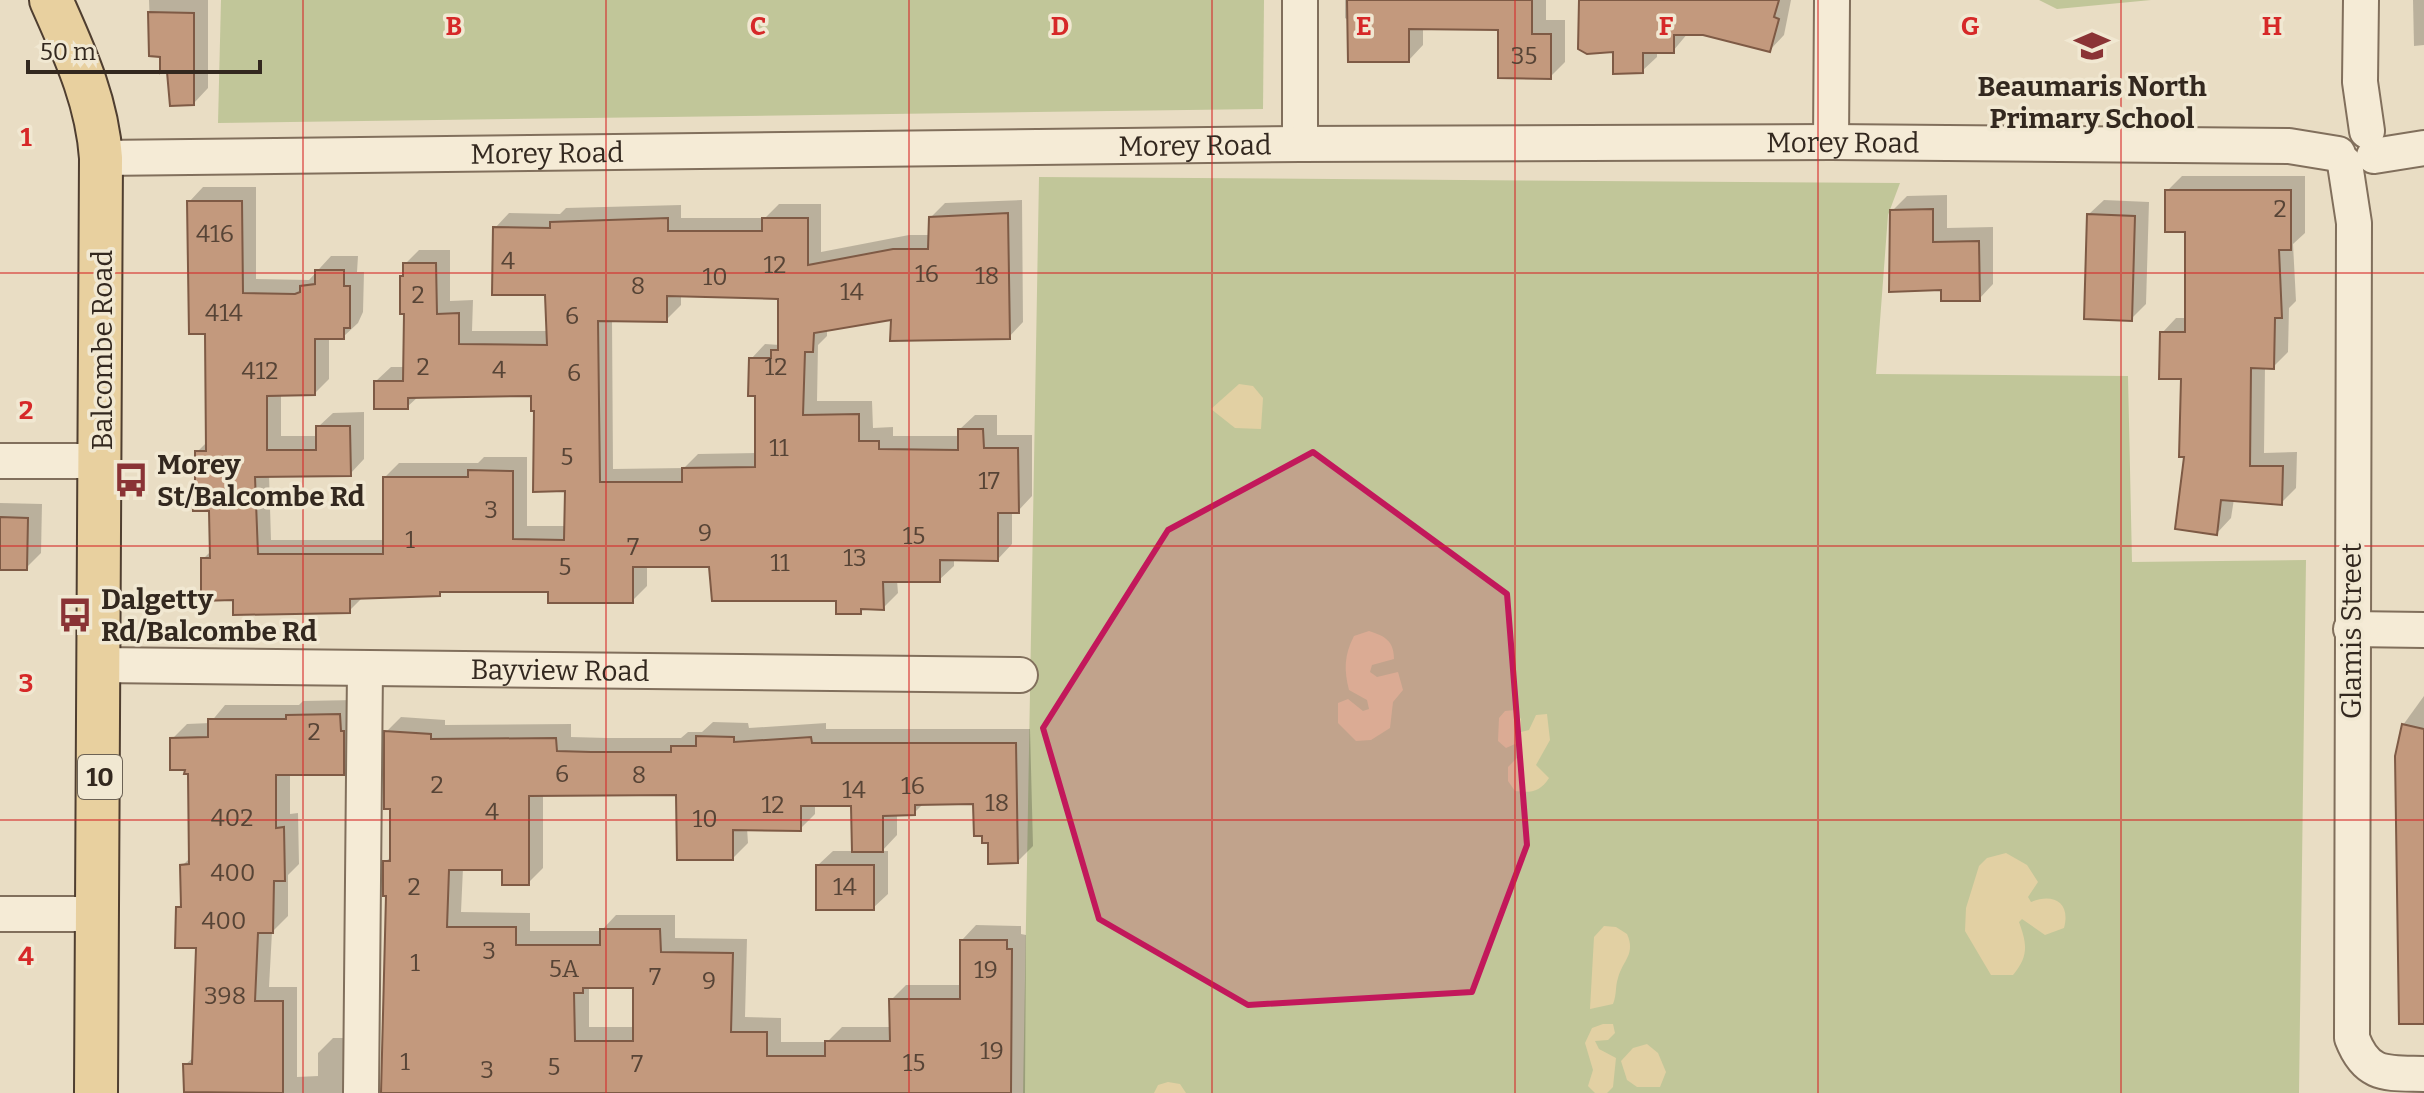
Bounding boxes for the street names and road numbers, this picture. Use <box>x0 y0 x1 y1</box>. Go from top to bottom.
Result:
street label: Morey Road <box>1766 126 1920 160</box>
street label: Morey Road <box>1118 128 1272 163</box>
street label: Morey Road <box>470 136 624 171</box>
street label: Balcombe Road <box>86 250 119 450</box>
street label: Glamis Street <box>2335 543 2368 719</box>
street label: Bayview Road <box>470 653 650 688</box>
road number: 10 <box>78 755 122 799</box>

